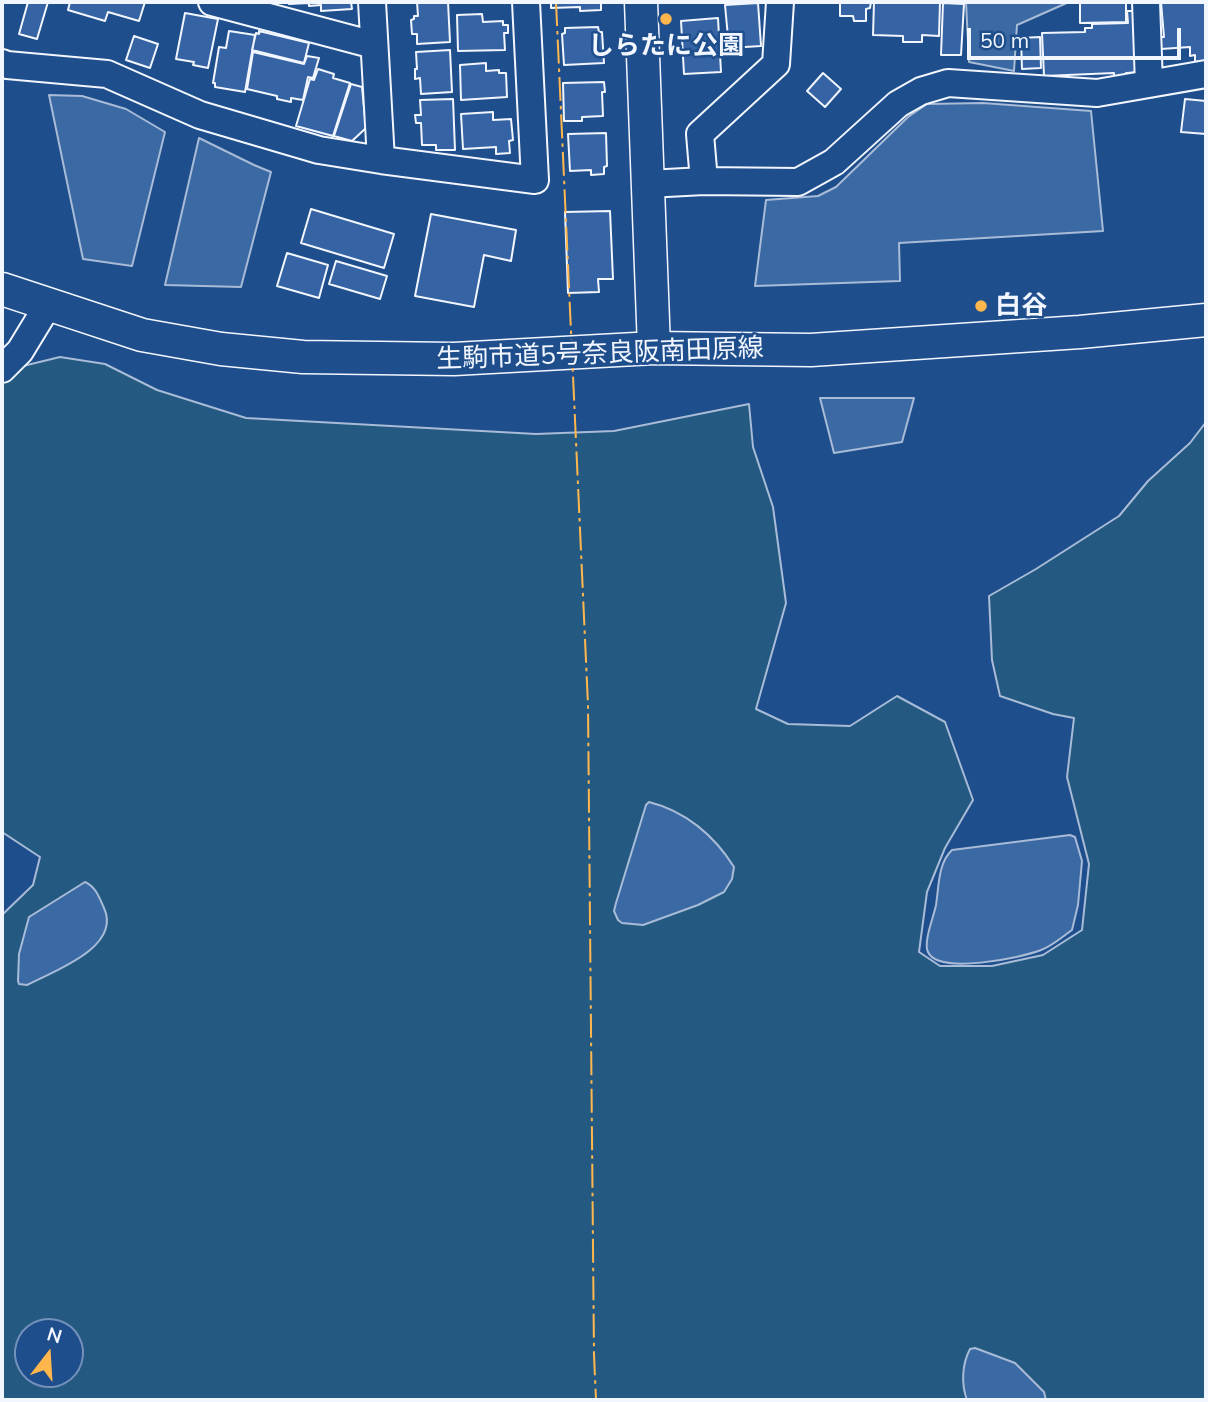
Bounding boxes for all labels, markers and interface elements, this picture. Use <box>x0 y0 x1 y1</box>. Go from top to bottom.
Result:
marker: しらたに公園 <box>658 11 674 27</box>
scale bar <box>970 14 1184 58</box>
text: 50 m <box>980 27 1029 53</box>
place label: しらたに公園 <box>588 30 744 62</box>
place label: 白谷 <box>995 290 1047 322</box>
marker: 白谷 <box>973 298 989 314</box>
street label: 生駒市道5号奈良阪南田原線 <box>436 333 764 375</box>
north arrow <box>14 1318 84 1388</box>
text: N <box>44 1321 65 1348</box>

